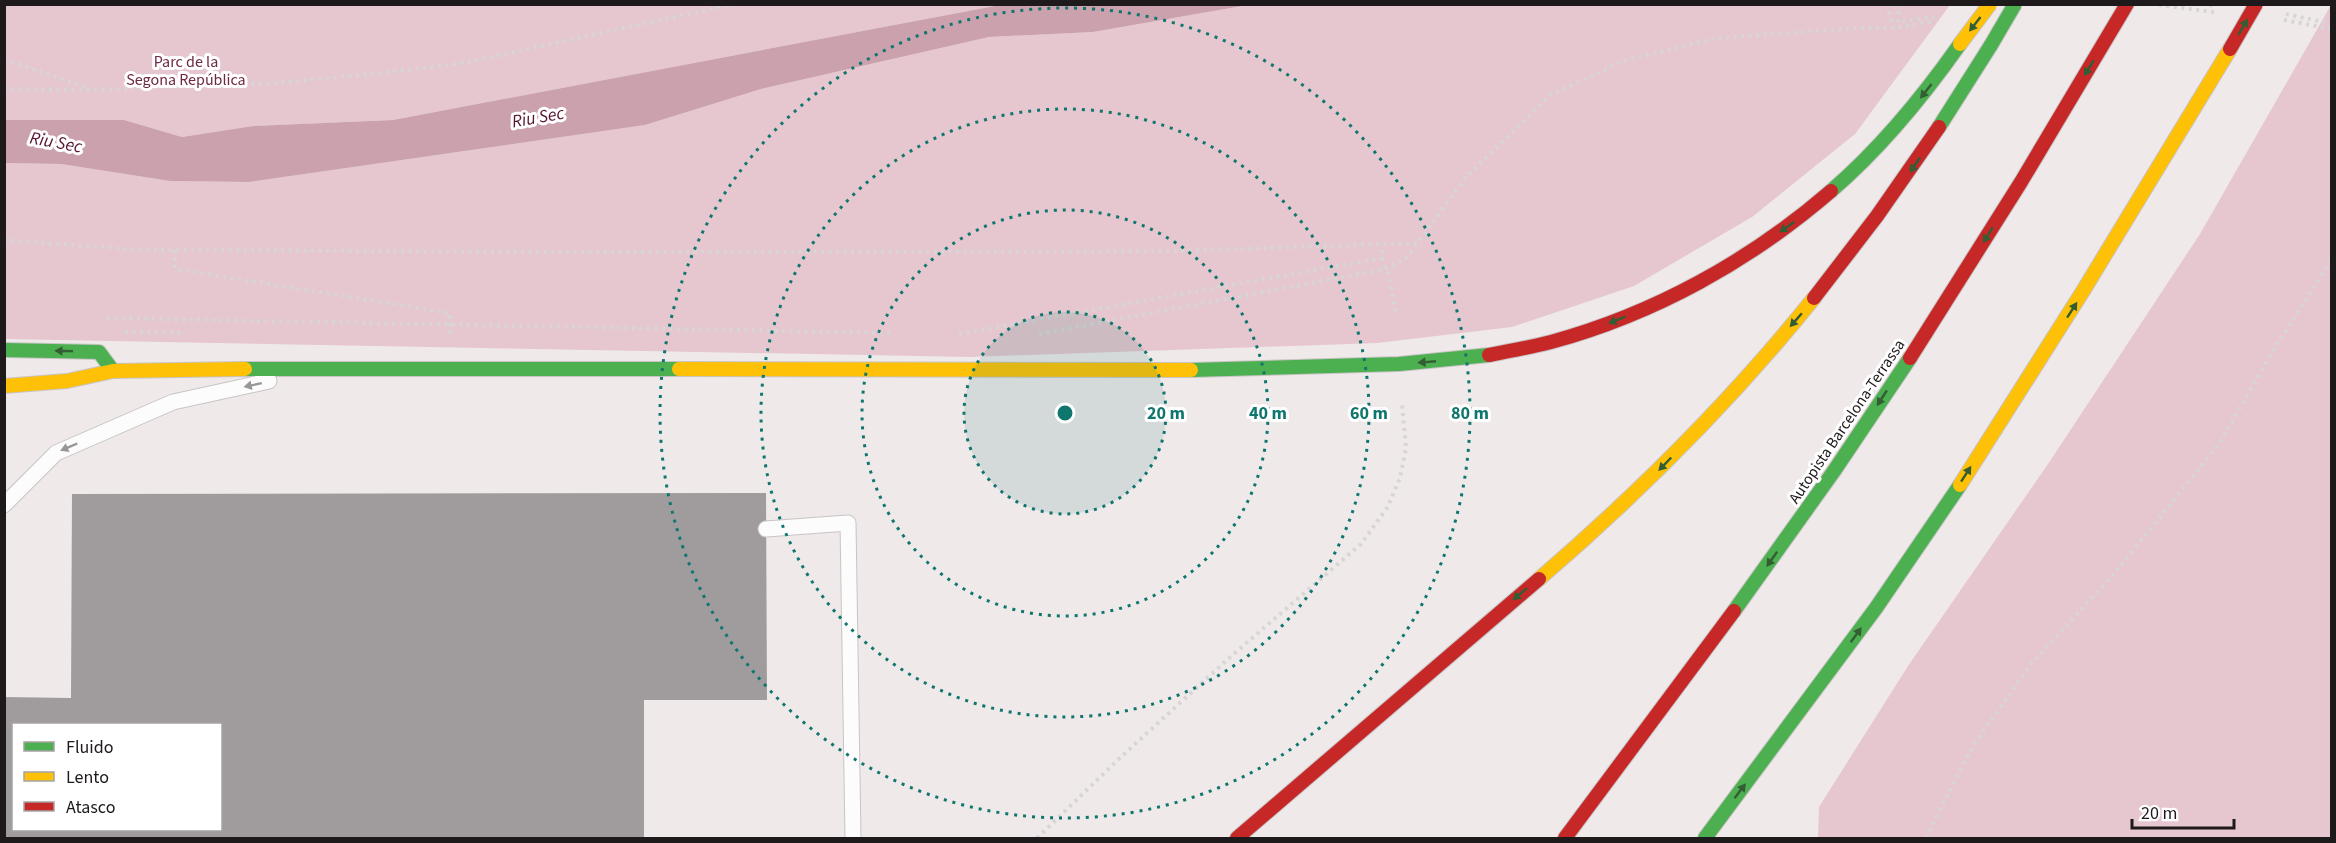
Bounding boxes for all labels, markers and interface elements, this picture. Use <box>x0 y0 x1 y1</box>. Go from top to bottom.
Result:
one-way arrow <box>1969 16 1982 32</box>
one-way arrow <box>2238 18 2248 35</box>
park label: Parc de la Segona República <box>126 51 246 91</box>
one-way arrow <box>2084 60 2094 77</box>
one-way arrow <box>1920 83 1933 99</box>
water label: Riu Sec <box>510 101 566 134</box>
water label: Riu Sec <box>28 126 84 159</box>
one-way arrow <box>1910 157 1921 173</box>
one-way arrow <box>1779 220 1794 232</box>
one-way arrow <box>1983 227 1994 243</box>
one-way arrow <box>2067 302 2078 318</box>
one-way arrow <box>1790 312 1803 327</box>
one-way arrow <box>1607 315 1625 325</box>
street label: Autopista Barcelona-Terrassa <box>1783 335 1910 508</box>
one-way arrow <box>55 346 74 356</box>
one-way arrow <box>1417 357 1436 367</box>
one-way arrow <box>243 381 262 390</box>
one-way arrow <box>1876 390 1887 407</box>
text: 20 m <box>1147 401 1185 426</box>
text: 40 m <box>1249 401 1287 426</box>
text: 60 m <box>1350 401 1388 426</box>
text: 80 m <box>1451 401 1489 426</box>
centre of rings <box>1055 403 1075 423</box>
one-way arrow <box>60 443 78 452</box>
one-way arrow <box>1658 456 1672 470</box>
one-way arrow <box>1961 466 1972 482</box>
one-way arrow <box>1766 551 1778 567</box>
one-way arrow <box>1513 587 1528 600</box>
one-way arrow <box>1850 627 1862 643</box>
legend <box>12 723 222 831</box>
text: Fluido <box>66 735 113 760</box>
text: Lento <box>66 765 109 790</box>
one-way arrow <box>1734 784 1746 800</box>
scale bar <box>2132 792 2234 830</box>
text: Atasco <box>66 795 115 820</box>
text: 20 m <box>2141 801 2177 826</box>

